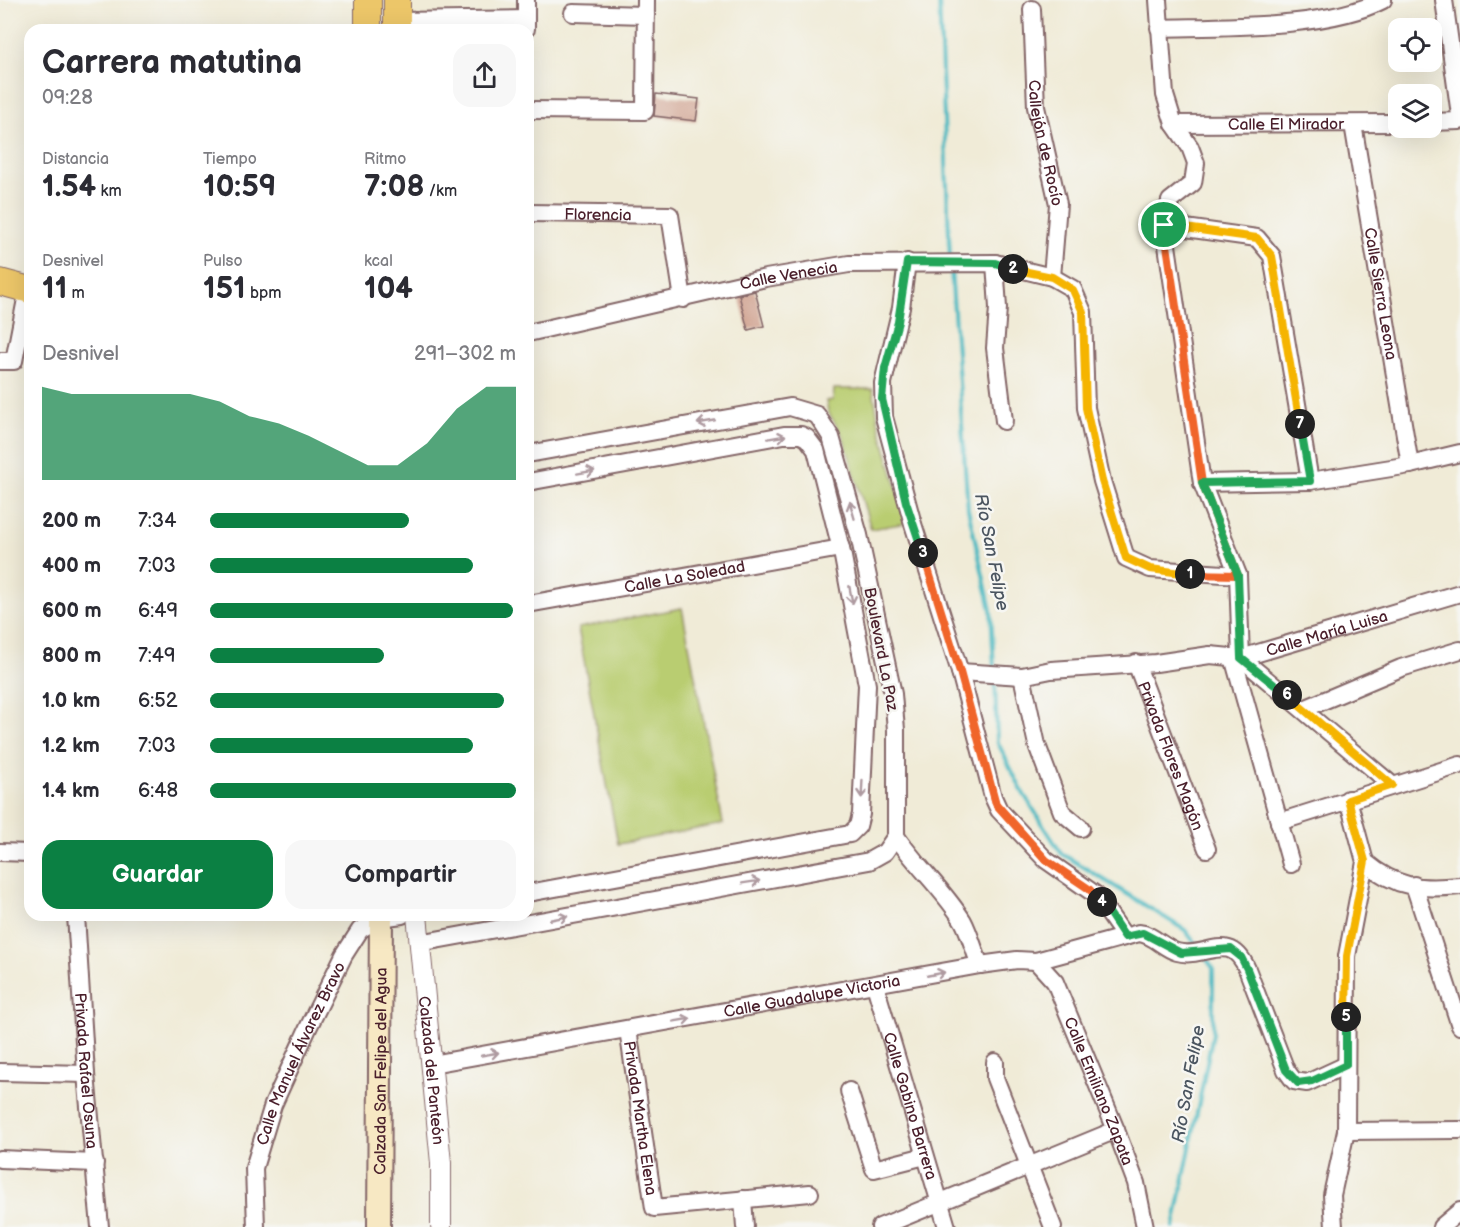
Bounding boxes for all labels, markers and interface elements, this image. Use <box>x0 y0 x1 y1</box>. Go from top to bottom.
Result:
map controls <box>1388 18 1442 138</box>
button: locate <box>1388 18 1442 72</box>
text: Carrera matutina <box>42 43 302 83</box>
button: share <box>453 44 516 107</box>
street label: Callejón de Rocío <box>1024 80 1066 208</box>
button: layers <box>1388 84 1442 138</box>
text: 09:28 <box>42 86 93 110</box>
street label: Calle El Mirador <box>1228 115 1344 135</box>
text: Distancia <box>42 150 109 169</box>
text: Tiempo <box>203 150 257 169</box>
text: Ritmo <box>364 150 406 169</box>
text: 1.54 <box>42 169 96 205</box>
text: 10:59 <box>203 169 276 205</box>
text: 7:08 <box>364 169 424 205</box>
text: km <box>96 182 122 201</box>
text: /km <box>424 182 457 201</box>
pin <box>1138 199 1189 250</box>
street label: Florencia <box>564 206 632 225</box>
icon: arrive <box>1147 208 1180 241</box>
street label: Calle Sierra Leona <box>1359 226 1400 362</box>
text: Desnivel <box>42 252 104 271</box>
text: Pulso <box>203 252 243 271</box>
text: kcal <box>364 252 393 271</box>
pin: 2 <box>998 254 1028 284</box>
street label: Calle Venecia <box>738 258 839 295</box>
text: 2 <box>1008 259 1018 278</box>
text: 11 <box>42 271 67 307</box>
text: 151 <box>203 271 246 307</box>
text: 104 <box>364 271 413 307</box>
text: m <box>67 284 85 303</box>
text: bpm <box>246 284 281 303</box>
text: Desnivel <box>42 342 119 366</box>
text: 291–302 m <box>414 342 516 366</box>
pin: 7 <box>1285 409 1315 439</box>
text: 7 <box>1296 414 1304 433</box>
one-way arrow <box>697 417 716 428</box>
one-way arrow <box>767 431 787 442</box>
one-way arrow <box>575 466 595 477</box>
water label: Río San Felipe <box>970 492 1013 612</box>
one-way arrow <box>845 501 857 520</box>
text: 200 m <box>42 509 101 533</box>
text: 7:34 <box>138 509 176 533</box>
pin: 3 <box>908 538 938 568</box>
text: 3 <box>918 543 928 562</box>
text: 400 m <box>42 554 101 578</box>
text: 7:03 <box>138 554 176 578</box>
street label: Calle La Soledad <box>623 557 747 598</box>
pin: 1 <box>1175 559 1205 589</box>
text: 1 <box>1187 564 1193 583</box>
one-way arrow <box>846 585 857 605</box>
street label: Boulevard La Paz <box>859 586 902 713</box>
text: 600 m <box>42 599 102 623</box>
text: 6:49 <box>138 599 178 623</box>
street label: Calle María Luisa <box>1264 607 1390 661</box>
text: 800 m <box>42 644 101 668</box>
text: 7:49 <box>138 644 176 668</box>
street label: Privada Flores Magón <box>1133 679 1207 833</box>
pin: 6 <box>1272 680 1302 710</box>
text: 6 <box>1282 685 1292 704</box>
text: 1.0 km <box>42 689 100 713</box>
text: 6:52 <box>138 689 178 713</box>
text: 1.2 km <box>42 734 100 758</box>
text: 7:03 <box>138 734 176 758</box>
one-way arrow <box>857 778 868 798</box>
text: 1.4 km <box>42 779 100 803</box>
text: 6:48 <box>138 779 178 803</box>
button: Guardar <box>42 840 273 909</box>
button: Compartir <box>285 840 516 909</box>
one-way arrow <box>741 876 760 887</box>
pin: 4 <box>1087 887 1117 917</box>
text: 4 <box>1097 892 1107 911</box>
one-way arrow <box>549 912 569 923</box>
street label: Calle Manuel Álvarez Bravo <box>253 959 350 1148</box>
street label: Calzada San Felipe del Agua <box>371 967 392 1175</box>
one-way arrow <box>925 968 945 979</box>
street label: Calle Guadalupe Victoria <box>722 972 902 1022</box>
street label: Privada Rafael Osuna <box>70 992 101 1150</box>
street label: Calzada del Panteón <box>414 995 447 1146</box>
pin: 5 <box>1331 1002 1361 1032</box>
text: 5 <box>1341 1007 1351 1026</box>
one-way arrow <box>672 1014 691 1025</box>
street label: Calle Emiliano Zapata <box>1059 1015 1136 1168</box>
water label: Río San Felipe <box>1168 1024 1209 1144</box>
street label: Calle Gabino Barrera <box>879 1030 940 1182</box>
street label: Privada Martha Elena <box>619 1040 660 1197</box>
one-way arrow <box>480 1048 499 1059</box>

